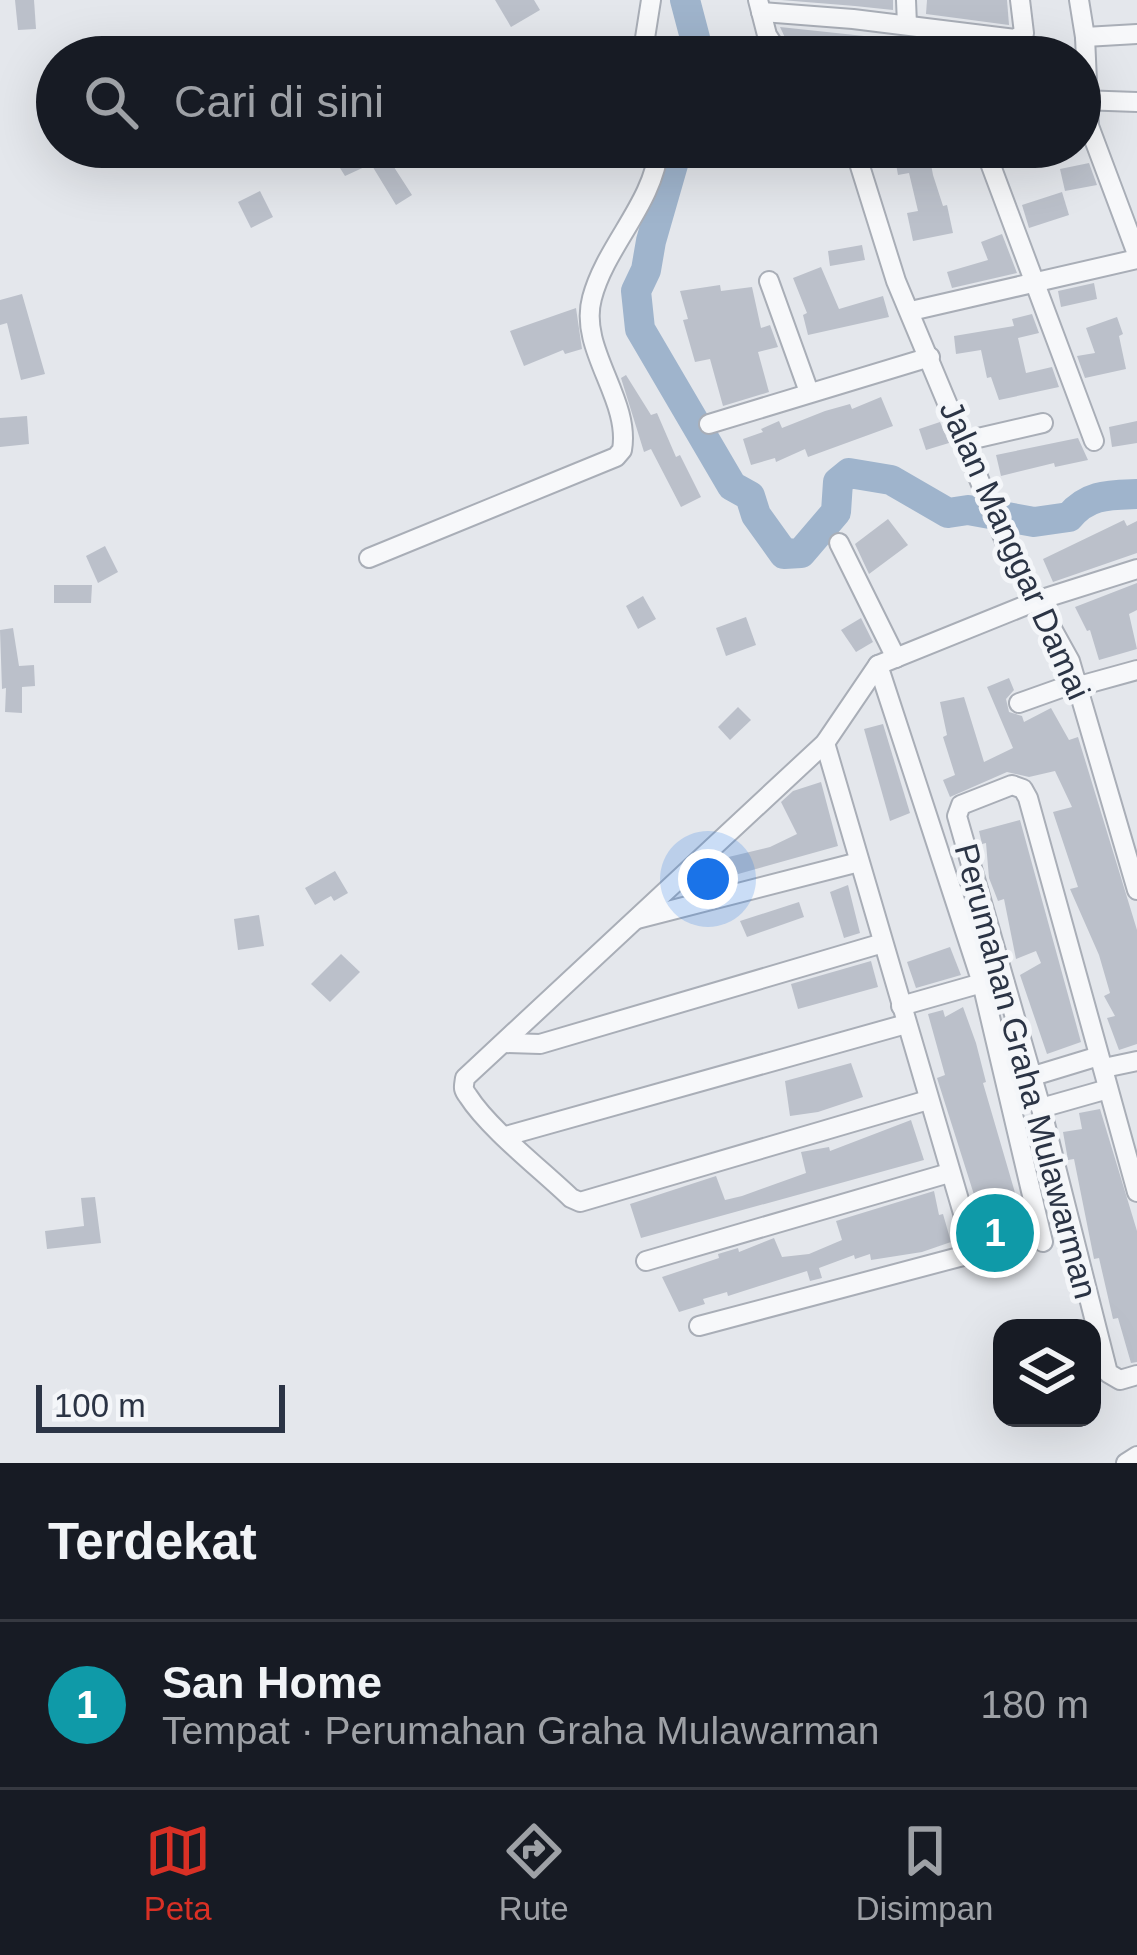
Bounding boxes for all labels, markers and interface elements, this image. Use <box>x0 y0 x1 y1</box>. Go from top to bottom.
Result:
search box <box>36 36 1101 168</box>
icon: search <box>78 69 144 135</box>
text: Cari di sini <box>174 76 384 127</box>
street label: Jalan Manggar Damai <box>932 395 1098 705</box>
street label: Perumahan Graha Mulawarman <box>947 839 1105 1303</box>
your location <box>678 849 738 909</box>
pin: 1 <box>956 1188 1034 1278</box>
map controls <box>993 1319 1101 1427</box>
button: layers <box>993 1319 1101 1427</box>
scale bar <box>36 1379 285 1432</box>
text: 100 m <box>54 1387 146 1424</box>
text: Terdekat <box>48 1513 257 1570</box>
text: San Home <box>162 1657 382 1708</box>
text: 1 <box>76 1683 98 1726</box>
text: 180 m <box>981 1683 1089 1726</box>
text: Tempat · Perumahan Graha Mulawarman <box>162 1709 879 1752</box>
tab: Peta <box>144 1818 212 1928</box>
tab: Rute <box>499 1818 569 1928</box>
tab: Disimpan <box>856 1818 993 1928</box>

